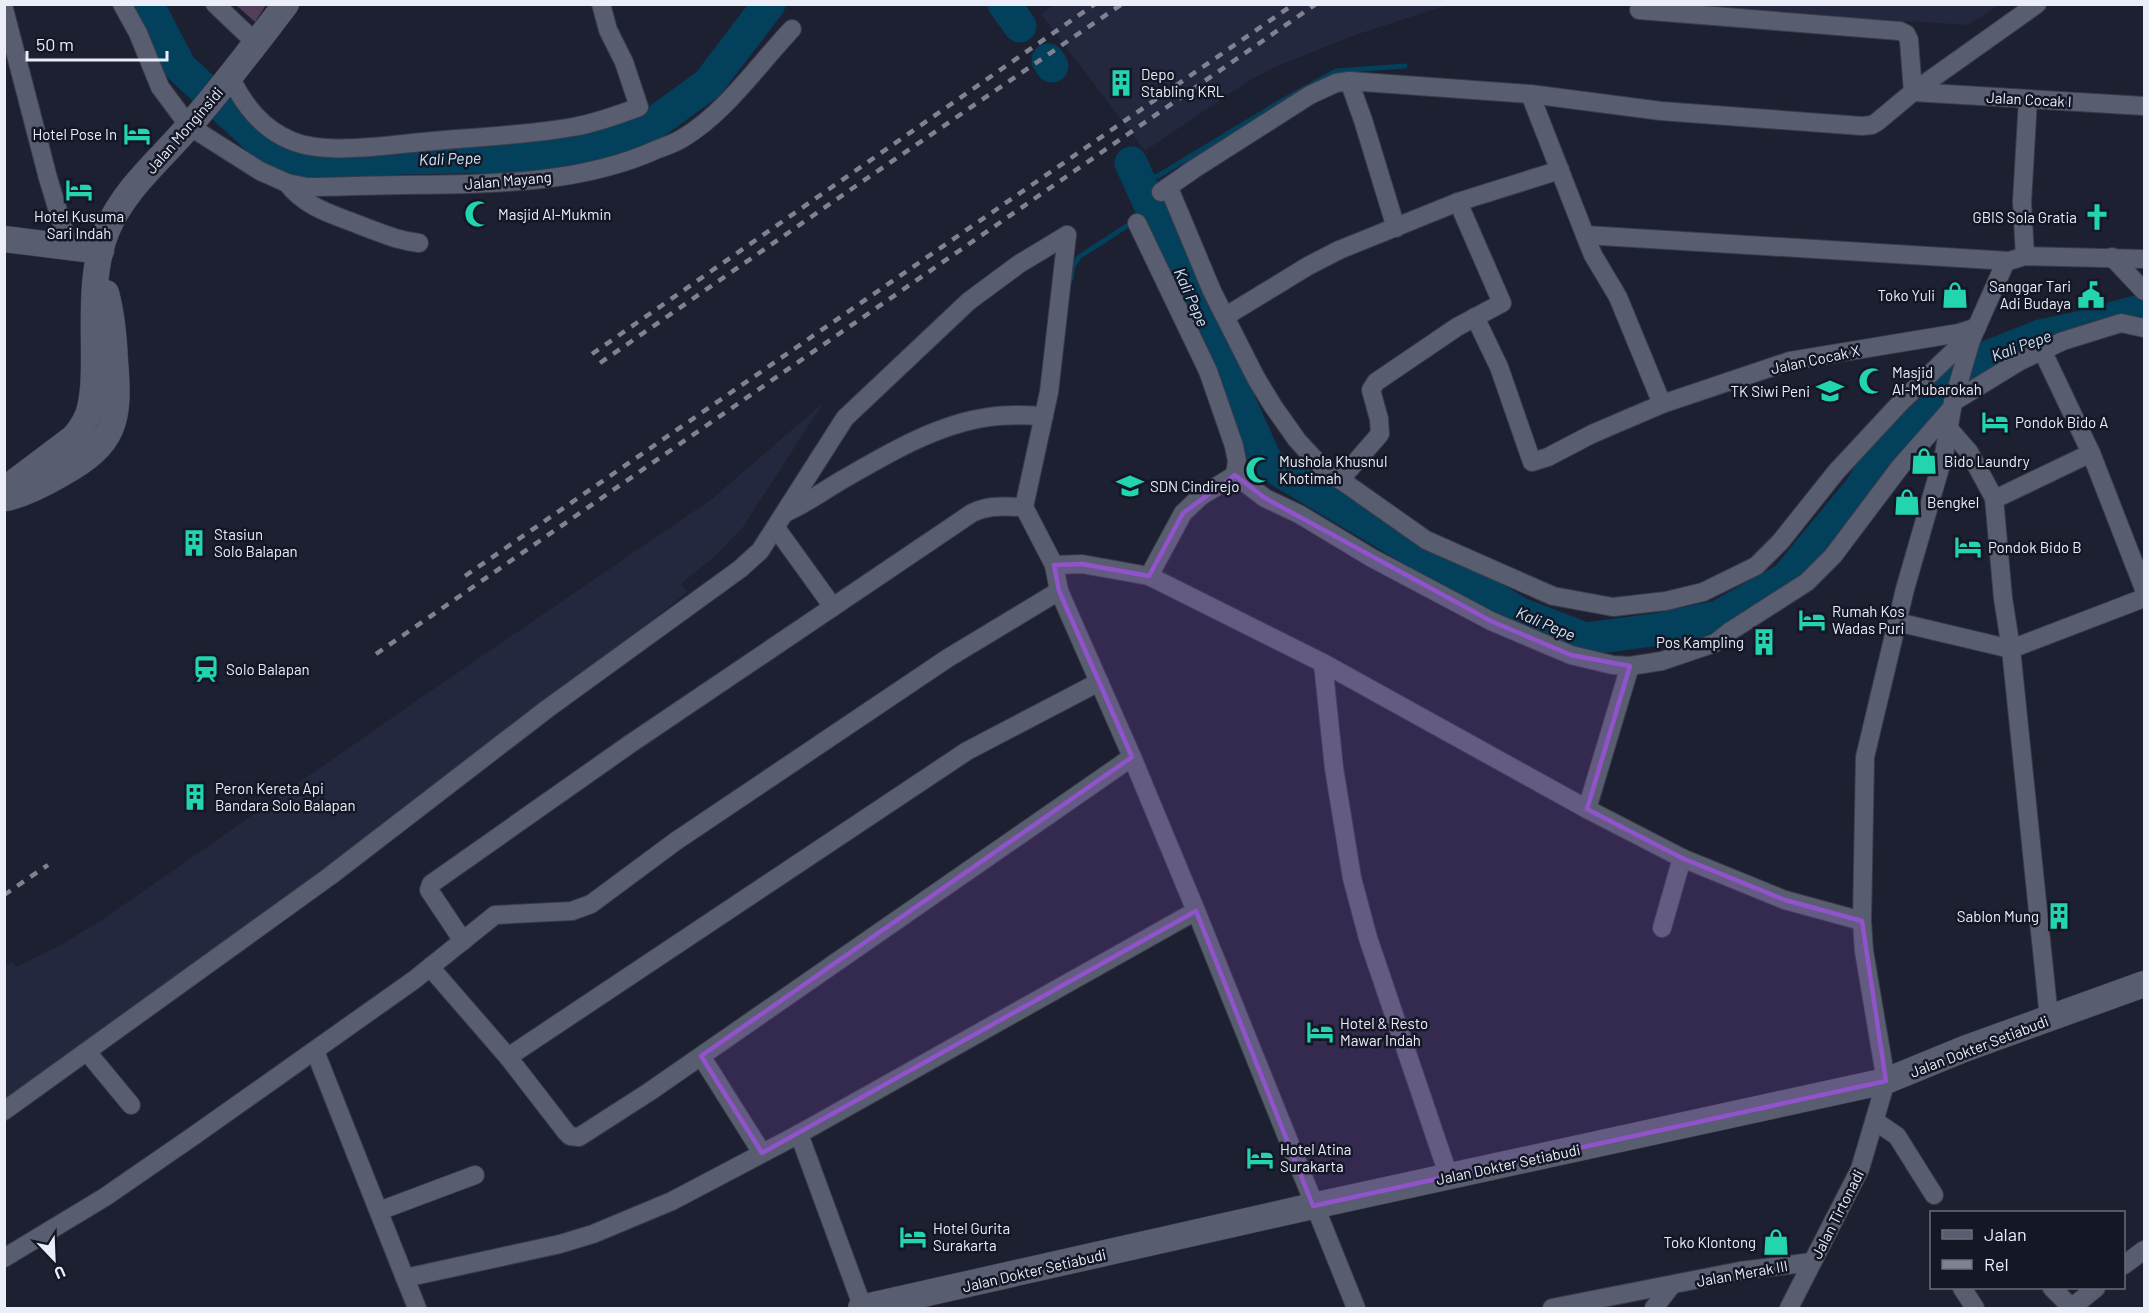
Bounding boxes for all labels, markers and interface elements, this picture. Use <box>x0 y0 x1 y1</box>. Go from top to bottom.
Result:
scale bar <box>27 24 166 62</box>
text: 50 m <box>36 33 74 55</box>
place label: Depo Stabling KRL <box>1141 65 1224 100</box>
building icon: Depo Stabling KRL <box>1106 68 1136 98</box>
street label: Jalan Monginsidi <box>142 83 226 177</box>
street label: Jalan Cocak I <box>1986 88 2072 110</box>
hotel icon: Hotel Pose In <box>122 119 152 149</box>
place label: Hotel Pose In <box>32 125 117 143</box>
water label: Kali Pepe <box>419 147 481 169</box>
street label: Jalan Mayang <box>464 167 552 193</box>
hotel icon: Hotel Kusuma Sari Indah <box>64 175 94 205</box>
mosque icon: Masjid Al-Mukmin <box>463 199 493 229</box>
church icon: GBIS Sola Gratia <box>2082 202 2112 232</box>
place label: Masjid Al-Mukmin <box>498 205 611 223</box>
place label: Hotel Kusuma Sari Indah <box>34 207 124 242</box>
place label: GBIS Sola Gratia <box>1973 208 2077 226</box>
water label: Kali Pepe <box>1171 265 1213 329</box>
place label: Sanggar Tari Adi Budaya <box>1989 277 2071 312</box>
shop icon: Toko Yuli <box>1940 280 1970 310</box>
public building icon: Sanggar Tari Adi Budaya <box>2076 280 2106 310</box>
place label: Toko Yuli <box>1878 286 1935 304</box>
water label: Kali Pepe <box>1988 325 2054 365</box>
street label: Jalan Cocak X <box>1769 341 1861 377</box>
place label: Masjid Al-Mubarokah <box>1892 363 1982 398</box>
mosque icon: Masjid Al-Mubarokah <box>1857 366 1887 396</box>
school or university icon: TK Siwi Peni <box>1815 376 1845 406</box>
place label: TK Siwi Peni <box>1731 382 1810 400</box>
hotel icon: Pondok Bido A <box>1980 407 2010 437</box>
place label: Pondok Bido A <box>2015 413 2108 431</box>
shop icon: Bido Laundry <box>1909 446 1939 476</box>
place label: Mushola Khusnul Khotimah <box>1279 452 1387 487</box>
place label: Bido Laundry <box>1944 452 2030 470</box>
mosque icon: Mushola Khusnul Khotimah <box>1244 455 1274 485</box>
school or university icon: SDN Cindirejo <box>1115 471 1145 501</box>
place label: SDN Cindirejo <box>1150 477 1239 495</box>
shop icon: Bengkel <box>1892 487 1922 517</box>
place label: Bengkel <box>1927 493 1979 511</box>
place label: Stasiun Solo Balapan <box>214 525 298 560</box>
building icon: Stasiun Solo Balapan <box>179 528 209 558</box>
hotel icon: Pondok Bido B <box>1953 532 1983 562</box>
place label: Pondok Bido B <box>1988 538 2082 556</box>
water label: Kali Pepe <box>1514 602 1578 644</box>
place label: Rumah Kos Wadas Puri <box>1832 602 1905 637</box>
hotel icon: Rumah Kos Wadas Puri <box>1797 605 1827 635</box>
building icon: Pos Kampling <box>1749 627 1779 657</box>
place label: Pos Kampling <box>1656 633 1744 651</box>
station icon: Solo Balapan <box>191 654 221 684</box>
place label: Solo Balapan <box>226 660 310 678</box>
place label: Peron Kereta Api Bandara Solo Balapan <box>215 779 356 814</box>
building icon: Peron Kereta Api Bandara Solo Balapan <box>180 782 210 812</box>
building icon: Sablon Mung <box>2044 901 2074 931</box>
place label: Sablon Mung <box>1957 907 2039 925</box>
street label: Jalan Dokter Setiabudi <box>1907 1011 2051 1081</box>
place label: Hotel & Resto Mawar Indah <box>1340 1014 1428 1049</box>
hotel icon: Hotel & Resto Mawar Indah <box>1305 1017 1335 1047</box>
place label: Hotel Atina Surakarta <box>1280 1140 1352 1175</box>
street label: Jalan Dokter Setiabudi <box>1434 1140 1582 1188</box>
hotel icon: Hotel Atina Surakarta <box>1245 1143 1275 1173</box>
street label: Jalan Tirtonadi <box>1807 1166 1867 1262</box>
legend <box>1930 1211 2125 1289</box>
place label: Hotel Gurita Surakarta <box>933 1219 1010 1254</box>
hotel icon: Hotel Gurita Surakarta <box>898 1222 928 1252</box>
text: Jalan <box>1984 1223 2027 1245</box>
shop icon: Toko Klontong <box>1761 1227 1791 1257</box>
north arrow <box>24 1229 84 1289</box>
place label: Toko Klontong <box>1664 1233 1756 1251</box>
street label: Jalan Dokter Setiabudi <box>960 1245 1108 1295</box>
text: Rel <box>1984 1253 2009 1275</box>
street label: Jalan Merak III <box>1695 1256 1789 1290</box>
text: U <box>52 1263 68 1284</box>

